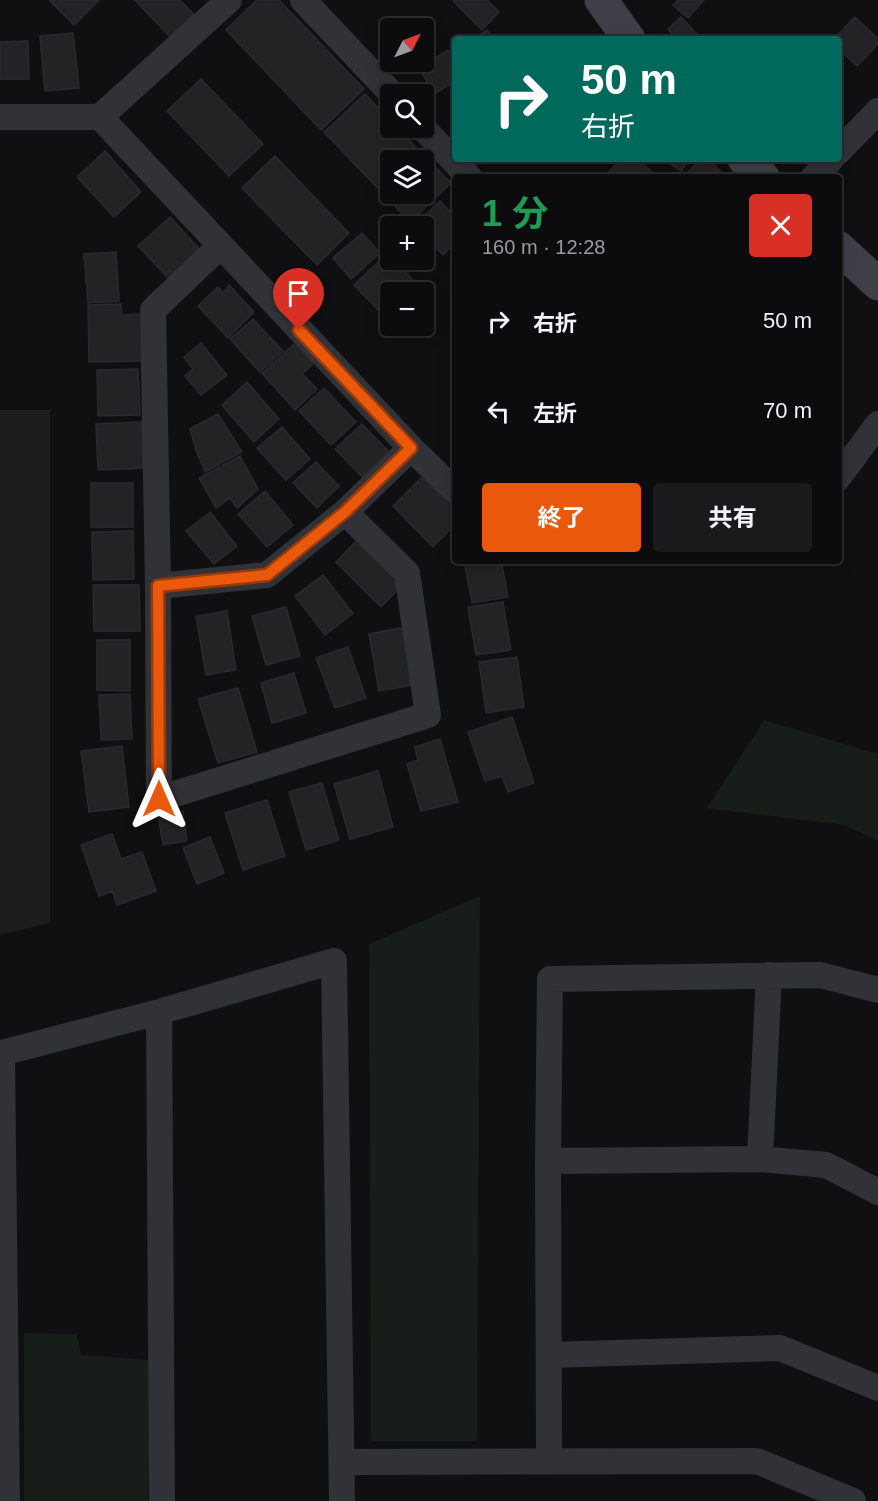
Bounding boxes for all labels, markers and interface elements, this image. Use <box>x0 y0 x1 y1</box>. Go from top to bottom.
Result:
north arrow <box>380 18 434 72</box>
map controls <box>380 18 434 336</box>
text: 50 m <box>581 56 677 103</box>
icon: right <box>482 60 560 138</box>
button: search <box>380 84 434 138</box>
text: 右折 <box>581 112 635 142</box>
button: layers <box>380 150 434 204</box>
text: 1 分 <box>482 193 548 234</box>
button: close <box>749 194 812 257</box>
button: + <box>380 216 434 270</box>
text: 160 m · 12:28 <box>482 236 605 258</box>
pin <box>273 268 324 330</box>
icon: arrive <box>282 277 315 310</box>
button: − <box>380 282 434 336</box>
icon: right <box>482 305 515 338</box>
text: 50 m <box>763 308 812 333</box>
text: 右折 <box>533 311 577 336</box>
icon: left <box>482 395 515 428</box>
text: 70 m <box>763 398 812 423</box>
text: 左折 <box>533 401 577 426</box>
button: 終了 <box>482 483 641 552</box>
button: 共有 <box>653 483 812 552</box>
position arrow <box>127 767 191 831</box>

